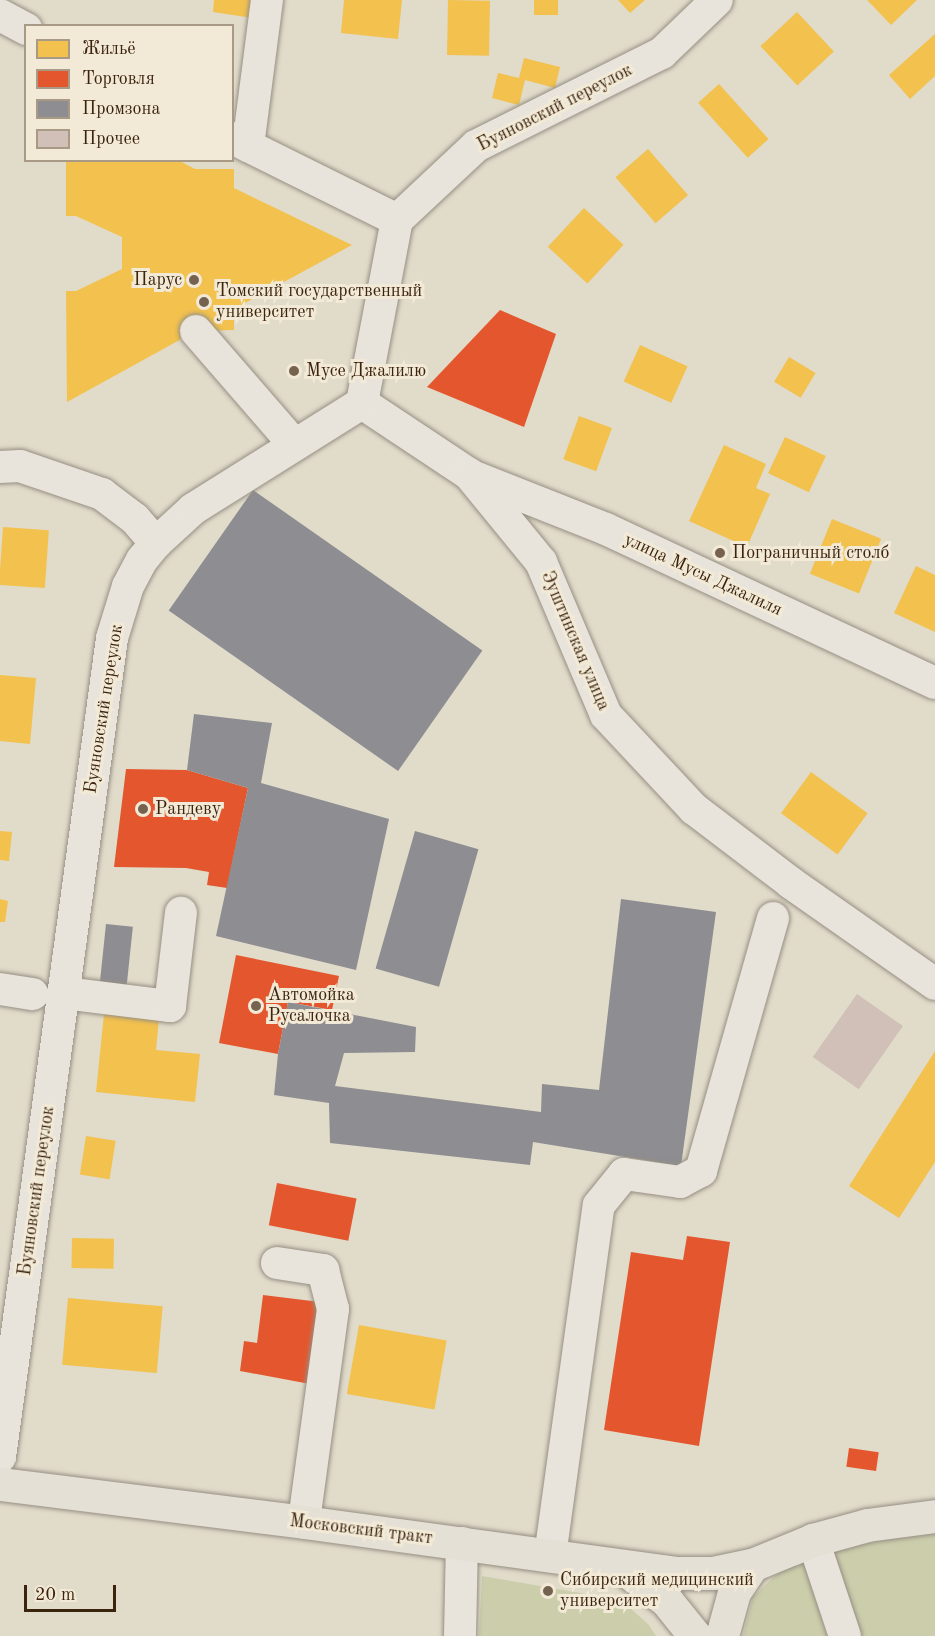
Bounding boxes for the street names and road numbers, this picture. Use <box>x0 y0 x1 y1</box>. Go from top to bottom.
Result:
street label: Буяновский переулок <box>474 60 636 156</box>
street label: улица Мусы Джалиля <box>621 529 785 621</box>
street label: Эуштинская улица <box>536 568 614 714</box>
street label: Буяновский переулок <box>80 623 128 795</box>
street label: Буяновский переулок <box>14 1105 60 1277</box>
street label: Московский тракт <box>288 1511 434 1549</box>

